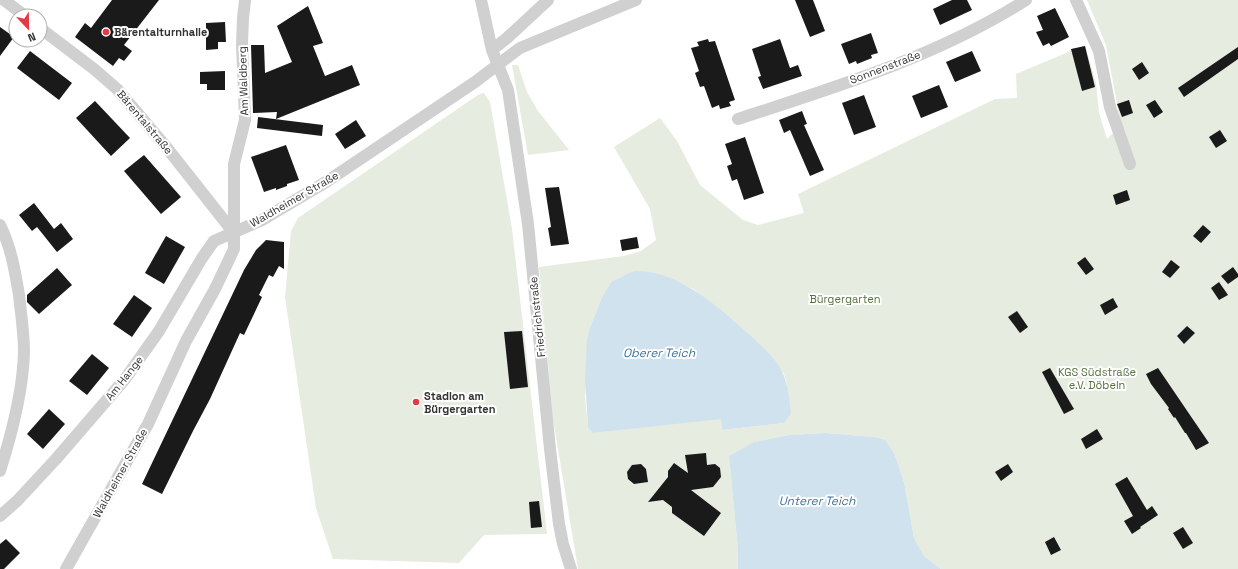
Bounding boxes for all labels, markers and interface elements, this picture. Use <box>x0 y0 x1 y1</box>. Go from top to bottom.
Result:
north arrow <box>8 8 48 48</box>
place label: Bärentalturnhalle <box>114 25 207 39</box>
marker: Bärentalturnhalle <box>101 27 111 37</box>
text: N <box>26 29 38 45</box>
street label: Am Waldberg <box>235 46 251 116</box>
street label: Sonnenstraße <box>848 47 922 87</box>
street label: Bärentalstraße <box>114 87 176 157</box>
street label: Waldheimer Straße <box>247 168 341 230</box>
street label: Friedrichstraße <box>526 276 548 358</box>
park label: Bürgergarten <box>809 292 881 306</box>
water label: Oberer Teich <box>623 345 696 361</box>
street label: Am Hange <box>102 353 146 403</box>
park label: KGS Südstraße e.V. Döbeln <box>1058 365 1136 392</box>
place label: Stadion am Bürgergarten <box>424 389 496 416</box>
marker: Stadion am Bürgergarten <box>411 397 421 407</box>
street label: Waldheimer Straße <box>90 426 150 520</box>
water label: Unterer Teich <box>779 493 856 509</box>

